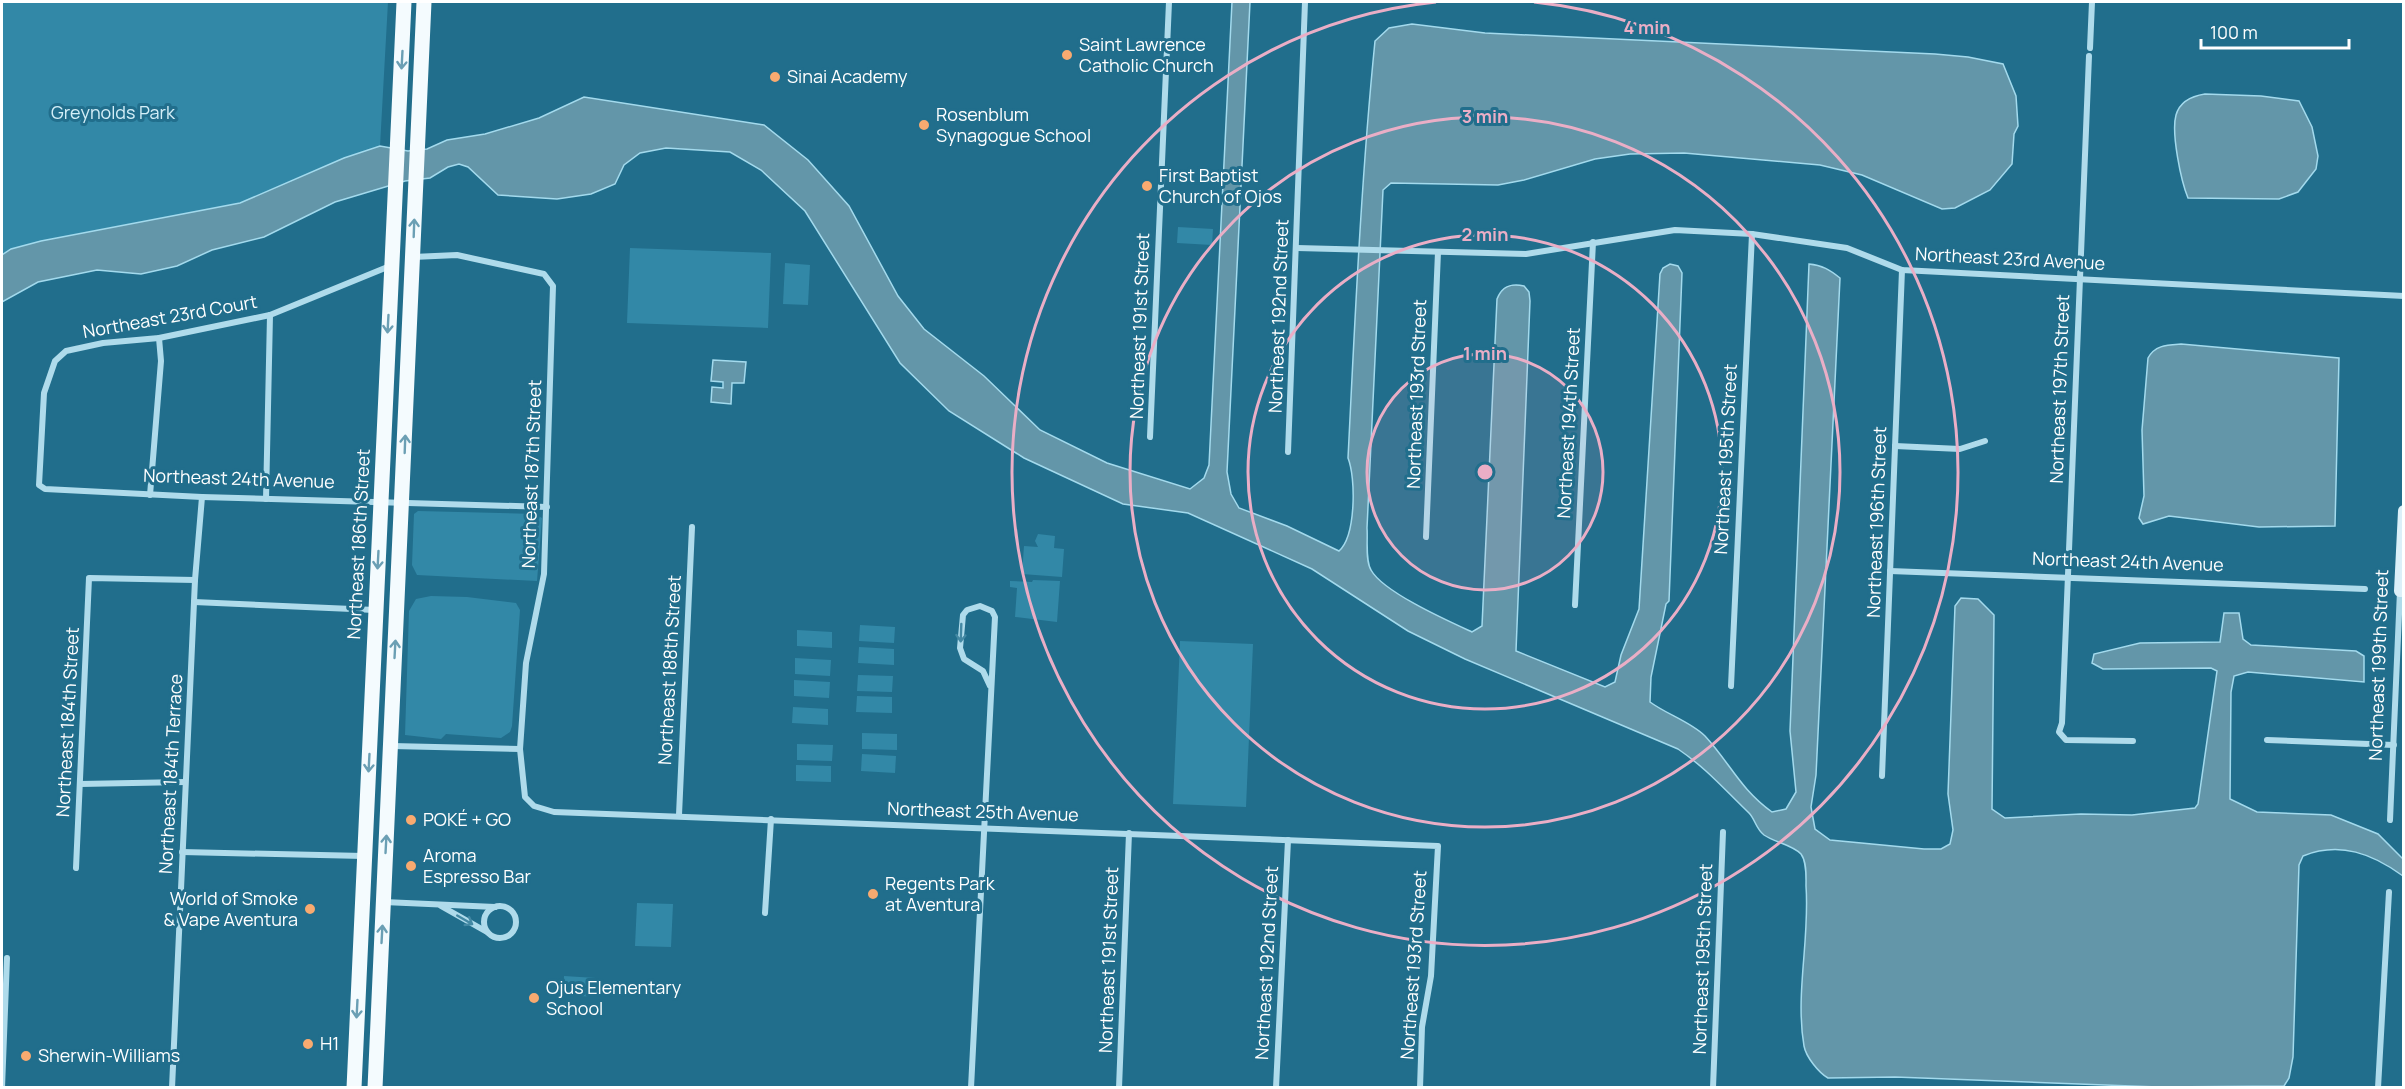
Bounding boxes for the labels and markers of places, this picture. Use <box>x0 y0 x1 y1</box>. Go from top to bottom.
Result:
place label: Saint Lawrence Catholic Church <box>1079 32 1214 77</box>
marker: Saint Lawrence Catholic Church <box>1060 48 1074 62</box>
place label: Sinai Academy <box>787 64 908 88</box>
marker: Sinai Academy <box>768 70 782 84</box>
place label: Rosenblum Synagogue School <box>936 102 1091 147</box>
marker: Rosenblum Synagogue School <box>917 118 931 132</box>
place label: First Baptist Church of Ojos <box>1159 163 1282 208</box>
marker: First Baptist Church of Ojos <box>1140 179 1154 193</box>
centre of rings <box>1475 462 1495 482</box>
place label: POKÉ + GO <box>423 807 511 831</box>
marker: POKÉ + GO <box>404 813 418 827</box>
place label: Aroma Espresso Bar <box>423 843 531 888</box>
marker: Aroma Espresso Bar <box>404 859 418 873</box>
place label: Regents Park at Aventura <box>885 871 996 916</box>
place label: World of Smoke & Vape Aventura <box>163 886 298 931</box>
marker: Regents Park at Aventura <box>866 887 880 901</box>
marker: World of Smoke & Vape Aventura <box>303 902 317 916</box>
place label: Ojus Elementary School <box>546 975 682 1020</box>
marker: Ojus Elementary School <box>527 991 541 1005</box>
place label: H1 <box>320 1031 339 1055</box>
marker: H1 <box>301 1037 315 1051</box>
place label: Sherwin-Williams <box>38 1043 180 1067</box>
marker: Sherwin-Williams <box>19 1049 33 1063</box>

